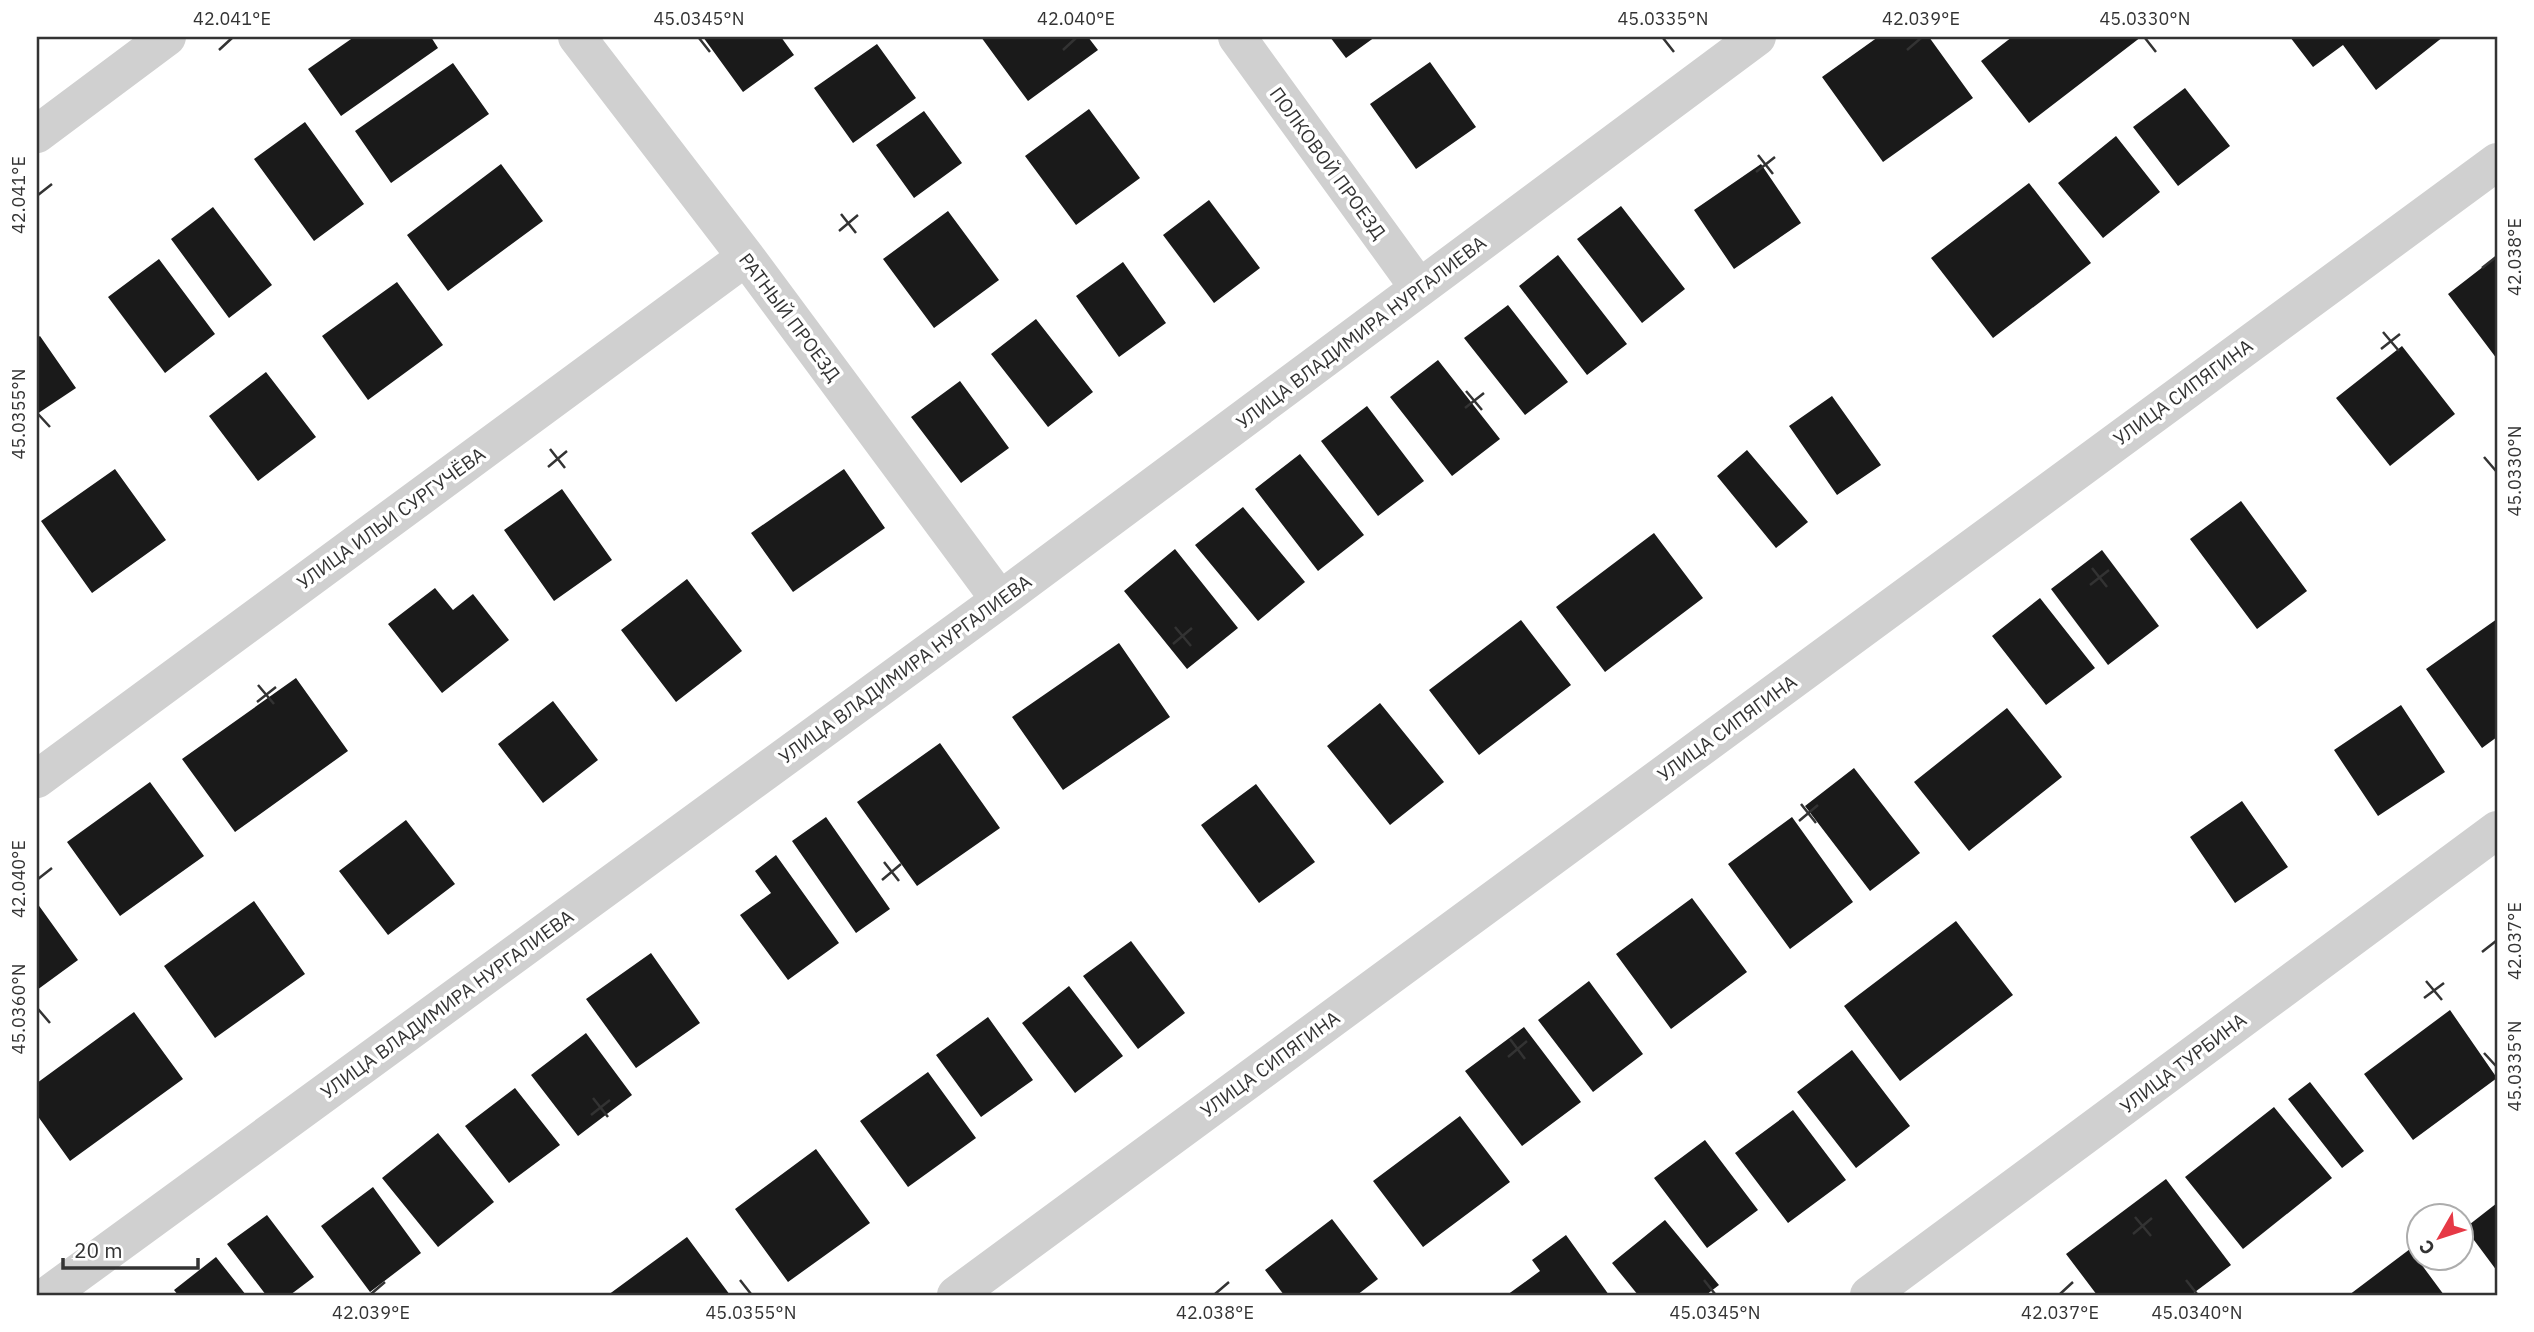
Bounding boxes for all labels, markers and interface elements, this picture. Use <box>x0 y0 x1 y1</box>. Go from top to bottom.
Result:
text: 42.041°E <box>193 7 271 30</box>
text: 45.0345°N <box>654 7 744 30</box>
text: 42.040°E <box>1037 7 1115 30</box>
text: 45.0335°N <box>1618 7 1708 30</box>
text: 42.039°E <box>1882 7 1960 30</box>
text: 45.0330°N <box>2100 7 2190 30</box>
street label: ПОЛКОВОЙ ПРОЕЗД <box>1265 82 1391 244</box>
text: 42.041°E <box>7 156 30 234</box>
text: 42.038°E <box>2503 218 2526 296</box>
street label: УЛИЦА ВЛАДИМИРА НУРГАЛИЕВА <box>1231 230 1491 434</box>
street label: РАТНЫЙ ПРОЕЗД <box>734 248 846 386</box>
street label: УЛИЦА СИПЯГИНА <box>2109 333 2257 451</box>
text: 45.0355°N <box>7 369 30 459</box>
text: 45.0330°N <box>2503 426 2526 516</box>
street label: УЛИЦА ИЛЬИ СУРГУЧЁВА <box>292 442 490 594</box>
street label: УЛИЦА ВЛАДИМИРА НУРГАЛИЕВА <box>774 569 1036 769</box>
street label: УЛИЦА СИПЯГИНА <box>1653 669 1801 787</box>
text: 42.040°E <box>7 840 30 918</box>
text: 42.037°E <box>2503 902 2526 980</box>
street label: УЛИЦА ВЛАДИМИРА НУРГАЛИЕВА <box>316 904 578 1104</box>
text: 45.0360°N <box>7 964 30 1054</box>
street label: УЛИЦА СИПЯГИНА <box>1196 1005 1344 1123</box>
street label: УЛИЦА ТУРБИНА <box>2115 1008 2251 1118</box>
text: 45.0335°N <box>2503 1021 2526 1111</box>
north arrow <box>2404 1202 2474 1272</box>
scale bar <box>63 1227 198 1271</box>
text: С <box>2414 1235 2440 1260</box>
text: 20 m <box>74 1236 123 1264</box>
text: 42.039°E <box>332 1301 410 1324</box>
text: 45.0355°N <box>706 1301 796 1324</box>
text: 42.038°E <box>1176 1301 1254 1324</box>
text: 45.0345°N <box>1670 1301 1760 1324</box>
text: 42.037°E <box>2021 1301 2099 1324</box>
text: 45.0340°N <box>2152 1301 2242 1324</box>

